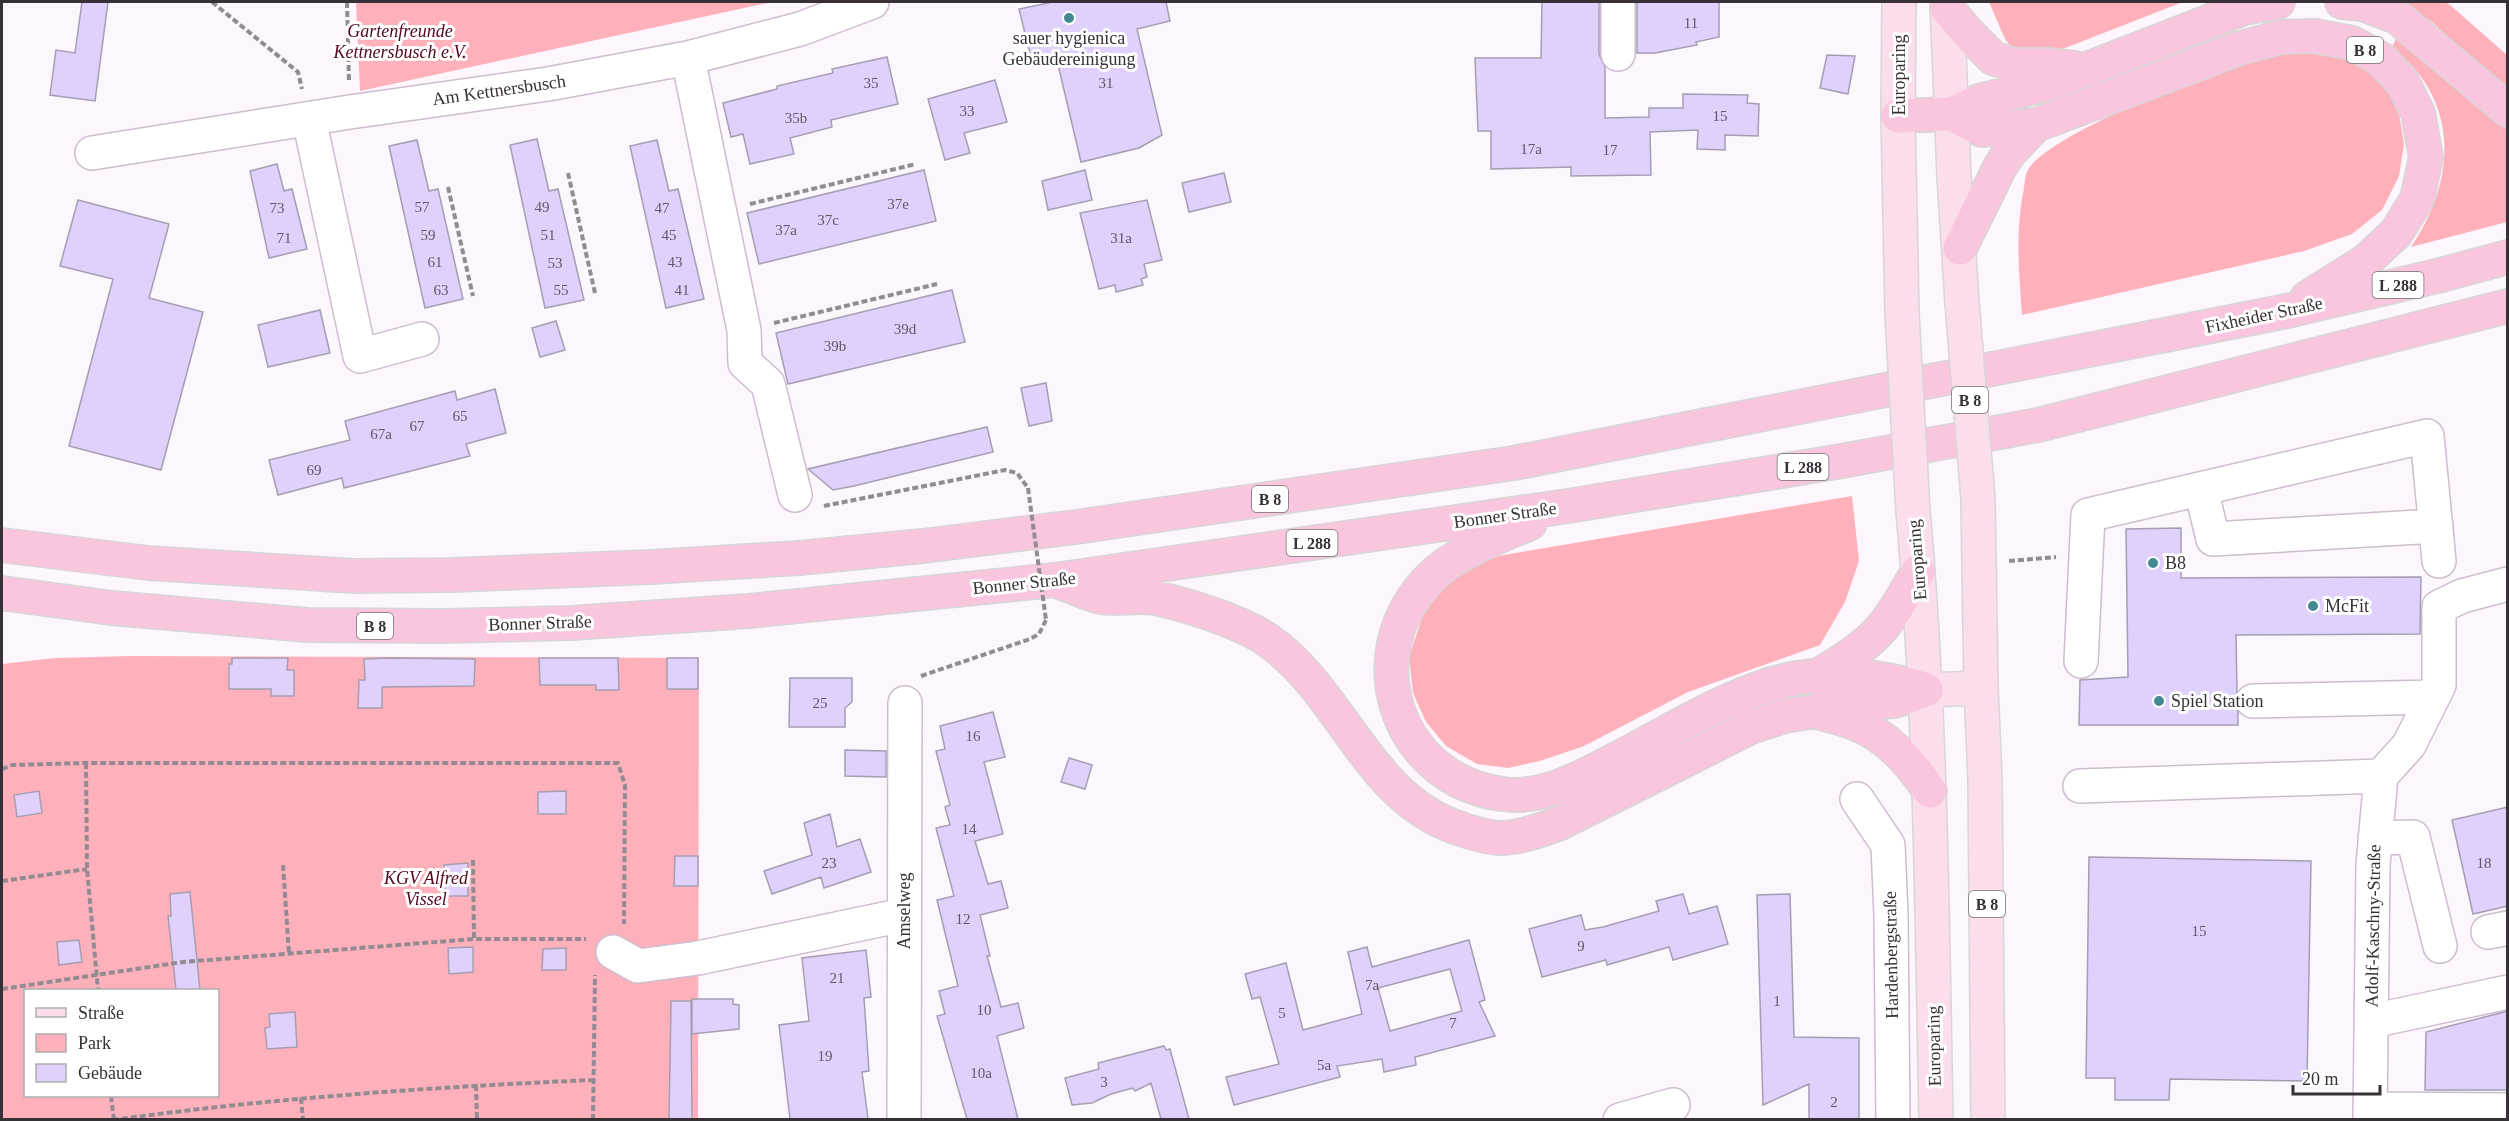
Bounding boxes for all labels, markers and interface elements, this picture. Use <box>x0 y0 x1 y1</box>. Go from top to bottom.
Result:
marker: sauer hygienica Gebäudereinigung <box>1062 11 1076 25</box>
house number: 11 <box>1684 15 1698 31</box>
park label: Gartenfreunde Kettnersbusch e.V. <box>332 21 467 62</box>
place label: sauer hygienica Gebäudereinigung <box>1003 28 1135 69</box>
street label: Europaring <box>1889 35 1909 115</box>
road number: B 8 <box>2347 37 2383 63</box>
street label: Am Kettnersbusch <box>431 71 567 109</box>
house number: 35 <box>864 75 879 91</box>
house number: 31 <box>1099 75 1114 91</box>
house number: 33 <box>960 103 975 119</box>
house number: 15 <box>1713 108 1728 124</box>
house number: 35b <box>785 110 807 126</box>
house number: 17a <box>1520 141 1542 157</box>
house number: 17 <box>1603 142 1618 158</box>
house number: 37e <box>887 196 909 212</box>
house number: 57 <box>415 199 430 215</box>
house number: 49 <box>535 199 550 215</box>
house number: 73 <box>270 200 285 216</box>
house number: 47 <box>655 200 670 216</box>
house number: 37c <box>817 212 839 228</box>
house number: 37a <box>775 222 797 238</box>
house number: 59 <box>421 227 436 243</box>
house number: 51 <box>541 227 556 243</box>
house number: 45 <box>662 227 677 243</box>
house number: 71 <box>277 230 292 246</box>
house number: 31a <box>1110 230 1132 246</box>
house number: 61 <box>428 254 443 270</box>
house number: 43 <box>668 254 683 270</box>
house number: 53 <box>548 255 563 271</box>
road number: L 288 <box>2372 272 2424 298</box>
house number: 63 <box>434 282 449 298</box>
house number: 55 <box>554 282 569 298</box>
house number: 41 <box>675 282 690 298</box>
street label: Fixheider Straße <box>2203 293 2325 337</box>
house number: 39d <box>894 321 917 337</box>
house number: 39b <box>824 338 846 354</box>
road number: B 8 <box>1952 387 1988 413</box>
house number: 65 <box>453 408 468 424</box>
house number: 67 <box>410 418 425 434</box>
house number: 67a <box>370 426 392 442</box>
road number: L 288 <box>1778 454 1828 480</box>
house number: 69 <box>307 462 322 478</box>
road number: B 8 <box>1252 486 1288 512</box>
street label: Bonner Straße <box>1452 498 1558 532</box>
street label: Europaring <box>1904 519 1930 601</box>
road number: L 288 <box>1286 530 1338 556</box>
place label: B8 <box>2165 553 2186 573</box>
marker: B8 <box>2146 556 2160 570</box>
street label: Bonner Straße <box>971 568 1077 598</box>
place label: McFit <box>2325 596 2369 616</box>
marker: McFit <box>2306 599 2320 613</box>
street label: Bonner Straße <box>488 611 592 635</box>
road number: B 8 <box>357 613 393 639</box>
place label: Spiel Station <box>2171 691 2264 711</box>
marker: Spiel Station <box>2152 694 2166 708</box>
house number: 25 <box>813 695 828 711</box>
house number: 16 <box>966 728 981 744</box>
house number: 14 <box>962 821 977 837</box>
street label: Adolf-Kaschny-Straße <box>2362 844 2384 1008</box>
house number: 23 <box>822 855 837 871</box>
house number: 18 <box>2477 855 2492 871</box>
park label: KGV Alfred Vissel <box>383 868 469 909</box>
street label: Amselweg <box>894 873 914 949</box>
street label: Hardenbergstraße <box>1880 891 1902 1019</box>
road number: B 8 <box>1969 891 2005 917</box>
house number: 12 <box>956 911 971 927</box>
house number: 15 <box>2192 923 2207 939</box>
house number: 9 <box>1577 938 1585 954</box>
house number: 21 <box>830 970 845 986</box>
house number: 7a <box>1365 977 1379 993</box>
legend <box>24 989 219 1097</box>
house number: 1 <box>1773 993 1781 1009</box>
house number: 10 <box>977 1002 992 1018</box>
text: Straße <box>78 1003 124 1023</box>
house number: 5 <box>1278 1005 1286 1021</box>
street label: Europaring <box>1923 1005 1945 1087</box>
house number: 7 <box>1449 1015 1457 1031</box>
text: Park <box>78 1033 111 1053</box>
house number: 19 <box>818 1048 833 1064</box>
house number: 5a <box>1317 1057 1331 1073</box>
scale bar <box>2293 1058 2380 1096</box>
text: Gebäude <box>78 1063 142 1083</box>
house number: 10a <box>970 1065 992 1081</box>
text: 20 m <box>2302 1069 2339 1089</box>
house number: 3 <box>1100 1074 1108 1090</box>
house number: 2 <box>1830 1094 1838 1110</box>

